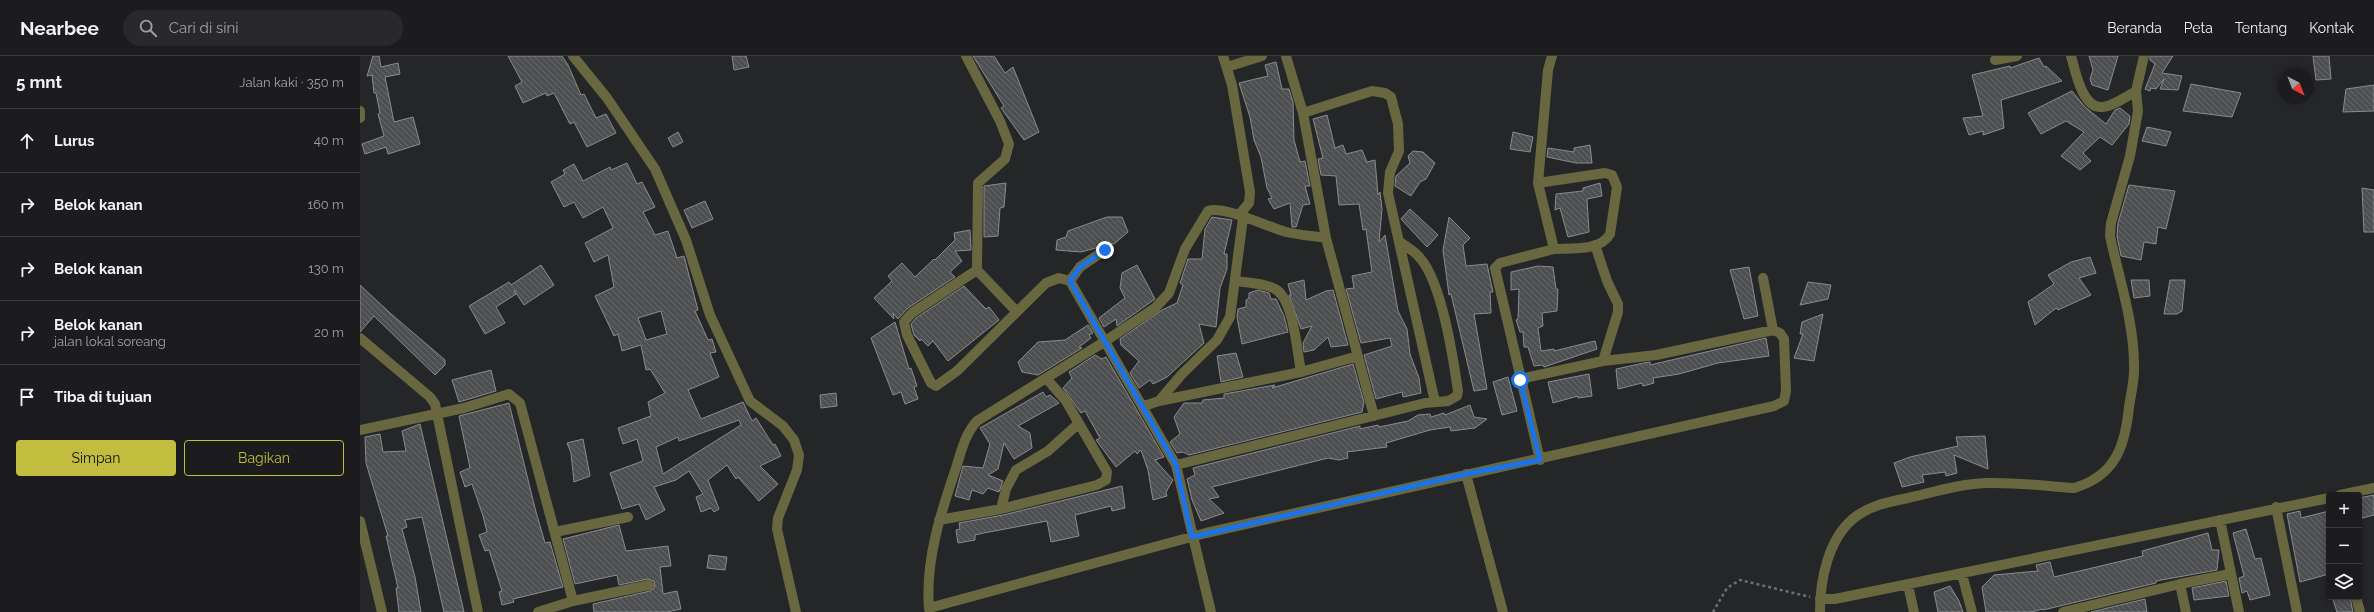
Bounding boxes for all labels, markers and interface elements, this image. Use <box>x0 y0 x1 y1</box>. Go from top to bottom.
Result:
search box <box>123 10 403 46</box>
text: Nearbee <box>20 17 99 39</box>
icon: search <box>137 17 159 39</box>
text: Cari di sini <box>169 19 239 37</box>
text: Beranda <box>2107 20 2162 36</box>
text: Peta <box>2184 20 2213 36</box>
text: Tentang <box>2235 20 2287 36</box>
text: Kontak <box>2309 20 2354 36</box>
north arrow <box>2278 68 2314 104</box>
text: 5 mnt <box>16 72 62 92</box>
text: Jalan kaki · 350 m <box>239 75 344 90</box>
icon: ahead <box>16 130 38 152</box>
text: Lurus <box>54 132 95 150</box>
text: 40 m <box>314 133 344 148</box>
icon: right <box>16 194 38 216</box>
text: Belok kanan <box>54 196 143 214</box>
text: 160 m <box>307 197 344 212</box>
route end <box>1096 241 1114 259</box>
icon: right <box>16 258 38 280</box>
text: Belok kanan <box>54 260 143 278</box>
text: 130 m <box>308 261 344 276</box>
text: Belok kanan <box>54 316 143 334</box>
icon: right <box>16 322 38 344</box>
text: 20 m <box>314 325 344 340</box>
text: jalan lokal soreang <box>54 334 166 349</box>
route start <box>1511 371 1529 389</box>
icon: arrive <box>16 386 38 408</box>
text: Tiba di tujuan <box>54 388 152 406</box>
button: Simpan <box>16 440 176 476</box>
button: Bagikan <box>184 440 344 476</box>
map controls <box>2326 492 2362 600</box>
button: + <box>2326 492 2362 528</box>
button: − <box>2326 528 2362 564</box>
button: layers <box>2326 564 2362 600</box>

